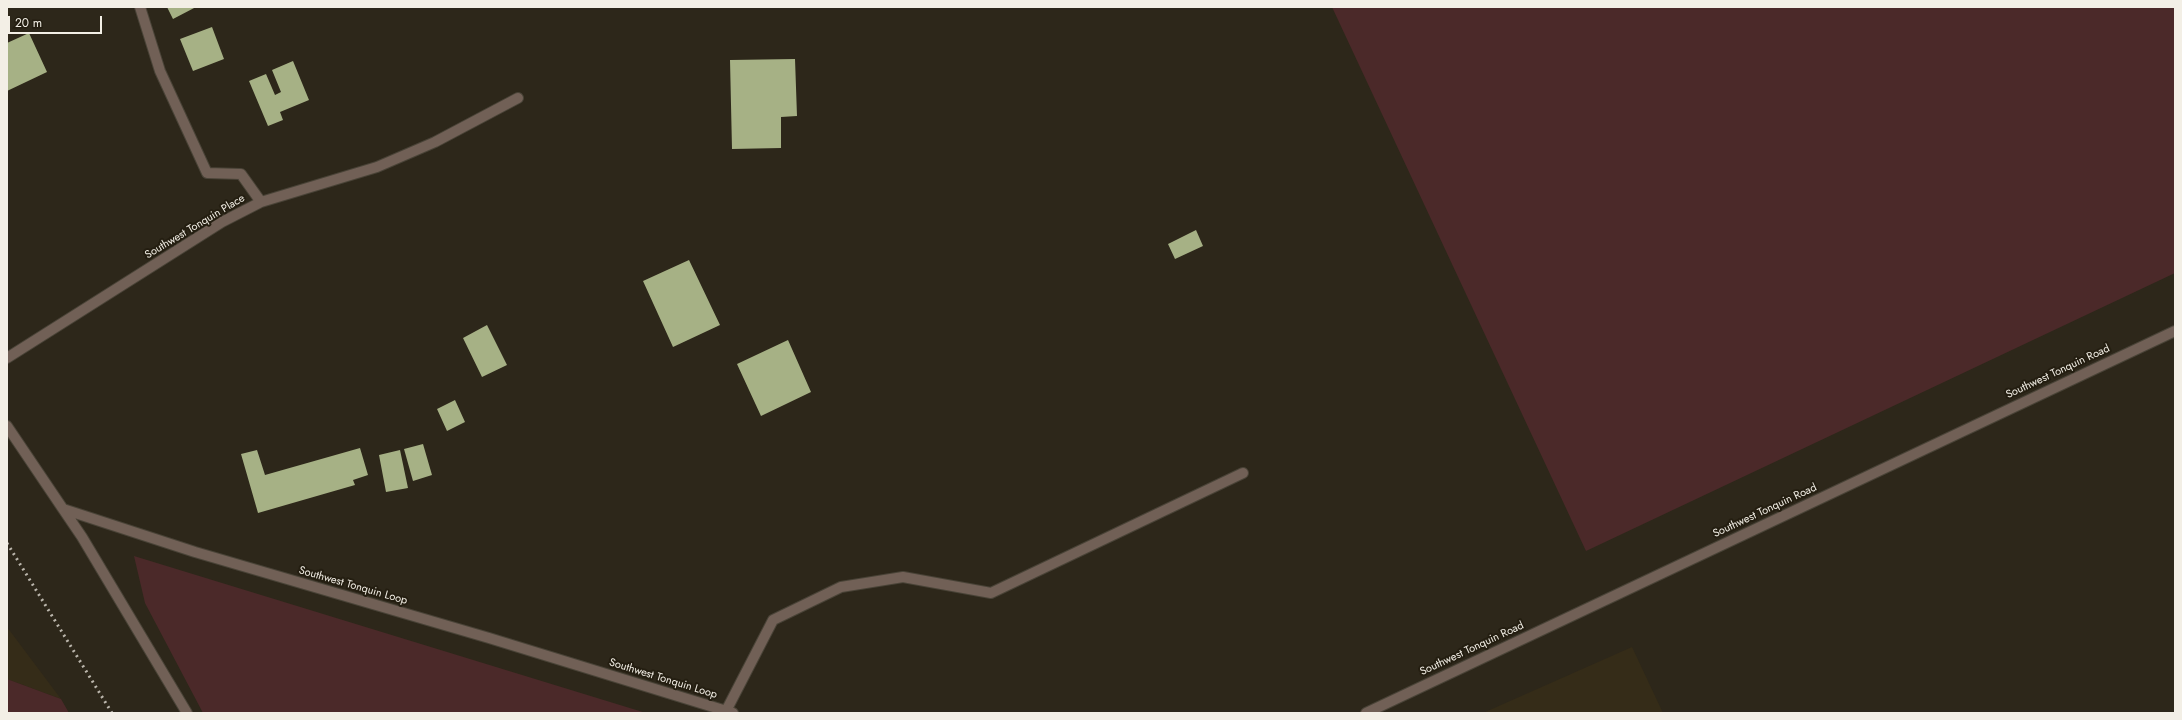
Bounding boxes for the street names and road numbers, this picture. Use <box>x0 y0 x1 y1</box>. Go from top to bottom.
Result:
street label: Southwest Tonquin Place <box>143 192 247 262</box>
street label: Southwest Tonquin Road <box>2004 342 2112 402</box>
street label: Southwest Tonquin Road <box>1711 481 1819 541</box>
street label: Southwest Tonquin Loop <box>297 564 409 608</box>
street label: Southwest Tonquin Road <box>1418 619 1526 679</box>
street label: Southwest Tonquin Loop <box>607 656 719 702</box>

